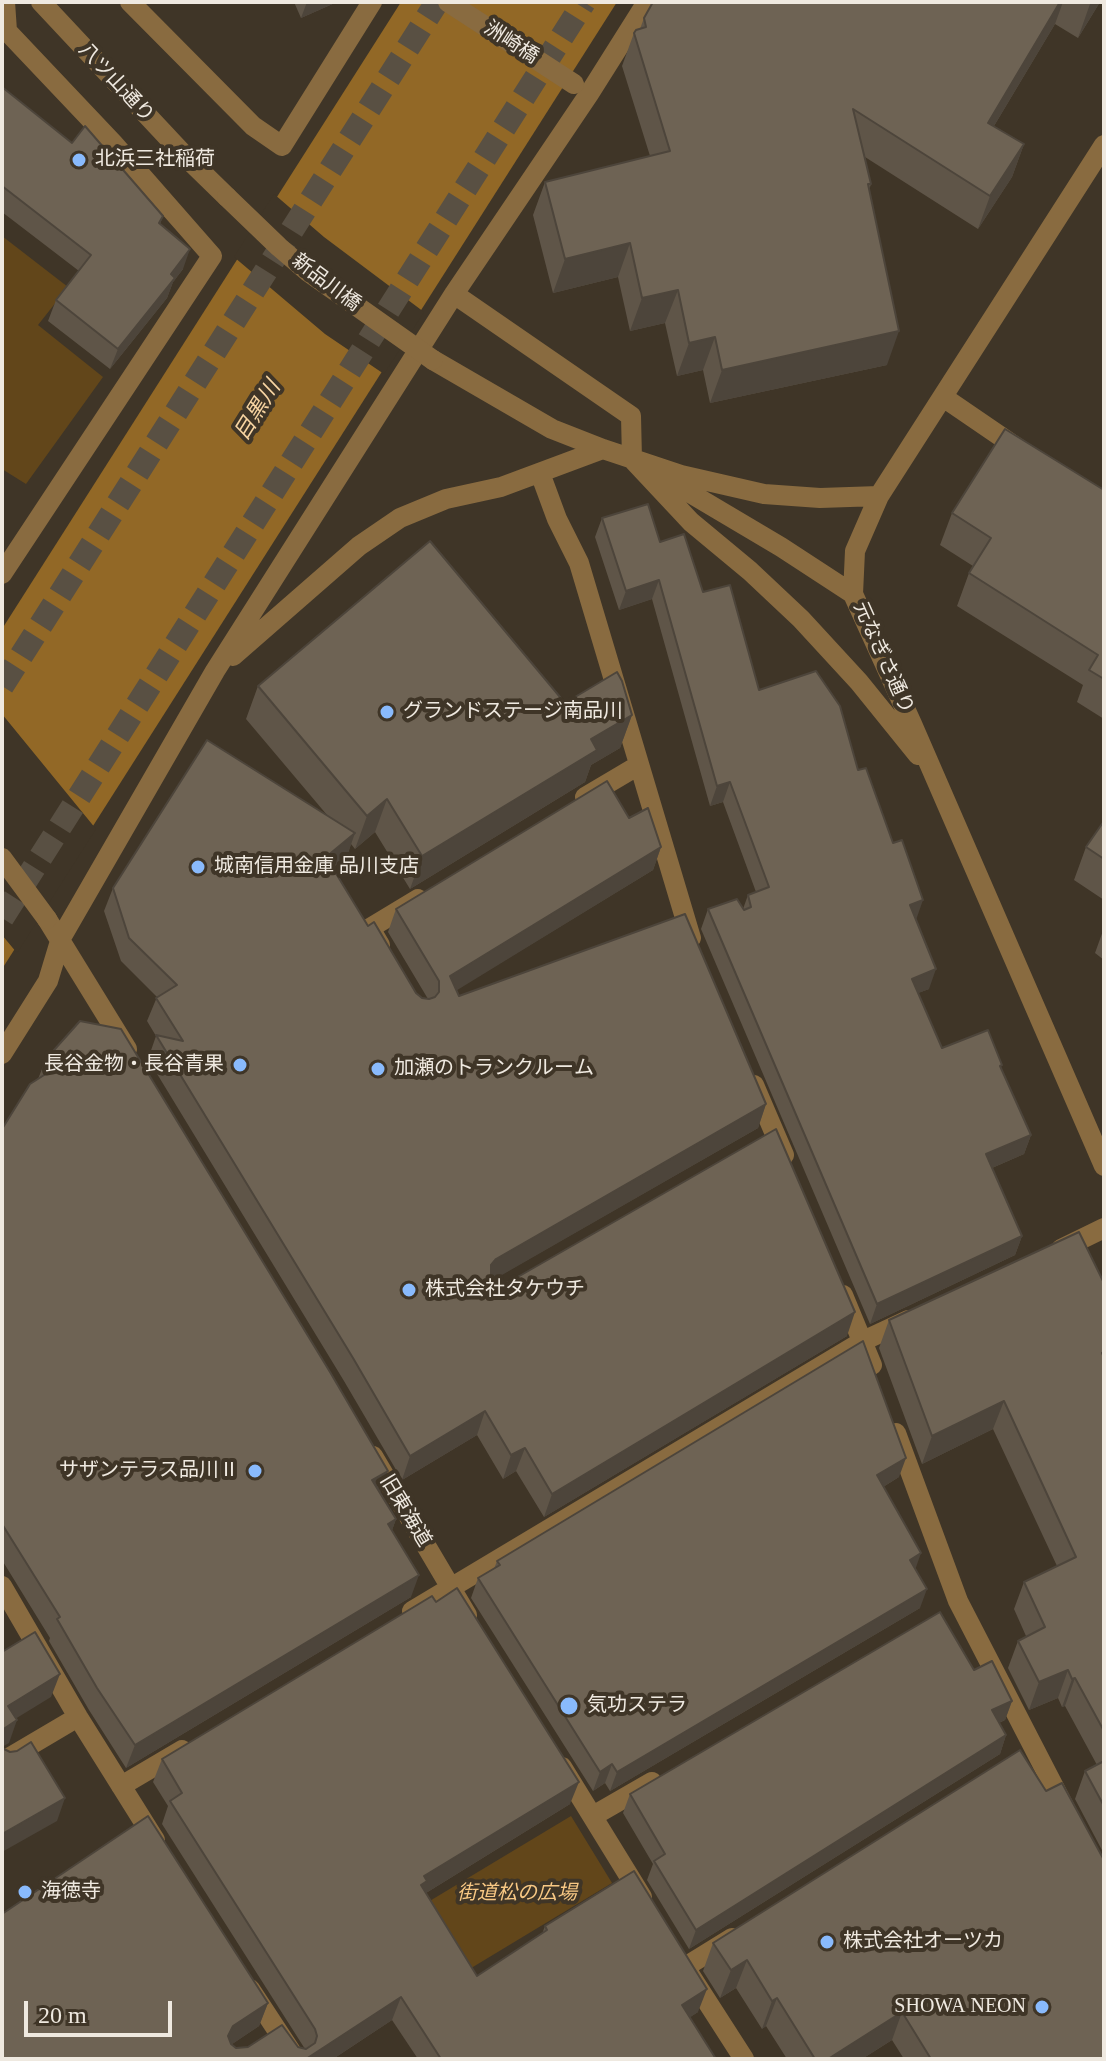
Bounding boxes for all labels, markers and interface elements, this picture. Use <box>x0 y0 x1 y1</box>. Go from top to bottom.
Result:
street label: 洲崎橋 <box>479 17 543 69</box>
street label: 八ツ山通り <box>73 38 159 128</box>
place label: 北浜三社稲荷 <box>95 148 215 172</box>
marker: 北浜三社稲荷 <box>70 151 88 169</box>
street label: 新品川橋 <box>287 249 365 317</box>
water label: 目黒川 <box>229 376 287 446</box>
street label: 元なぎさ通り <box>848 598 918 718</box>
place label: グランドステージ南品川 <box>403 700 623 724</box>
marker: グランドステージ南品川 <box>378 703 396 721</box>
place label: 城南信用金庫 品川支店 <box>214 855 419 879</box>
marker: 城南信用金庫 品川支店 <box>189 858 207 876</box>
place label: 長谷金物・長谷青果 <box>44 1053 224 1077</box>
marker: 長谷金物・長谷青果 <box>231 1056 249 1074</box>
place label: 加瀬のトランクルーム <box>394 1057 594 1081</box>
marker: 加瀬のトランクルーム <box>369 1060 387 1078</box>
place label: 株式会社タケウチ <box>425 1278 585 1302</box>
marker: 株式会社タケウチ <box>400 1281 418 1299</box>
place label: サザンテラス品川Ⅱ <box>59 1459 239 1483</box>
marker: サザンテラス品川Ⅱ <box>246 1462 264 1480</box>
street label: 旧東海道 <box>374 1471 436 1551</box>
place label: 気功ステラ <box>587 1694 687 1718</box>
marker: 気功ステラ <box>558 1695 580 1717</box>
place label: 海徳寺 <box>41 1880 101 1904</box>
park label: 街道松の広場 <box>457 1882 577 1906</box>
marker: 海徳寺 <box>16 1883 34 1901</box>
place label: 株式会社オーツカ <box>843 1930 1003 1954</box>
marker: 株式会社オーツカ <box>818 1933 836 1951</box>
scale bar <box>28 1985 176 2035</box>
place label: SHOWA NEON <box>894 1995 1026 2019</box>
marker: SHOWA NEON <box>1033 1998 1051 2016</box>
text: 20 m <box>38 2002 87 2028</box>

